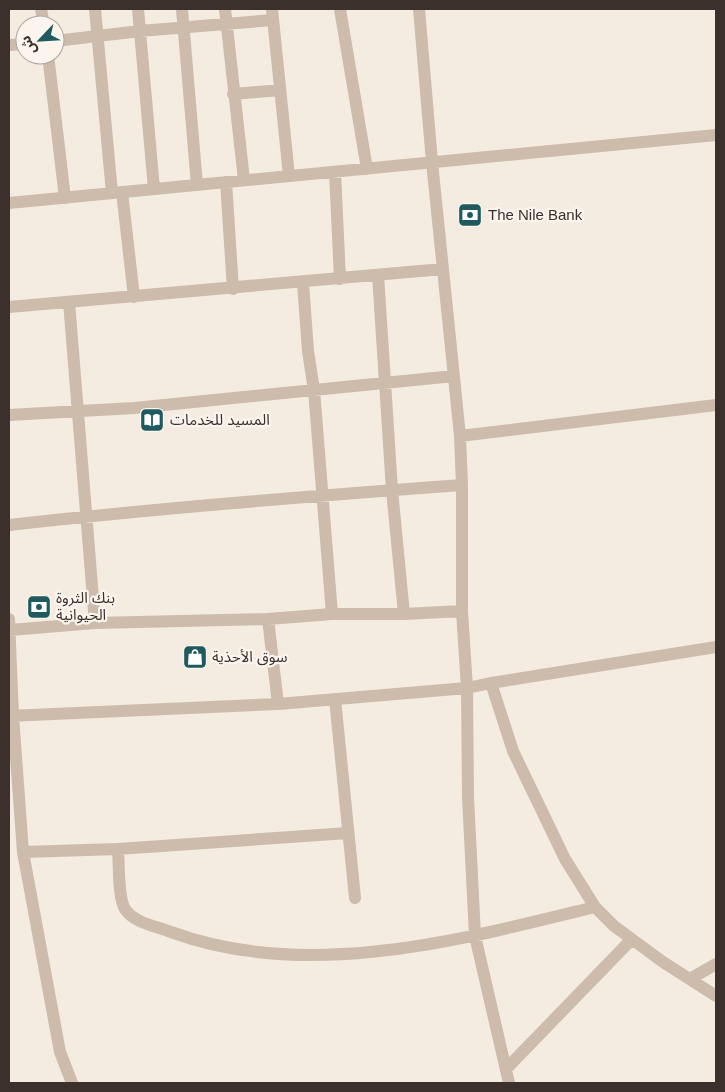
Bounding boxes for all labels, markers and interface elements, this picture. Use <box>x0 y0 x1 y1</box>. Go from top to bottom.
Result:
north arrow <box>15 15 65 65</box>
text: ش <box>17 33 40 58</box>
bank icon: The Nile Bank <box>457 202 483 228</box>
place label: The Nile Bank <box>488 206 583 223</box>
library icon: المسيد للخدمات <box>139 407 165 433</box>
place label: المسيد للخدمات <box>170 411 270 428</box>
place label: بنك الثروة الحيوانية <box>56 589 115 624</box>
bank icon: بنك الثروة الحيوانية <box>26 594 52 620</box>
shop icon: سوق الأحذية <box>182 644 208 670</box>
place label: سوق الأحذية <box>212 648 288 666</box>

